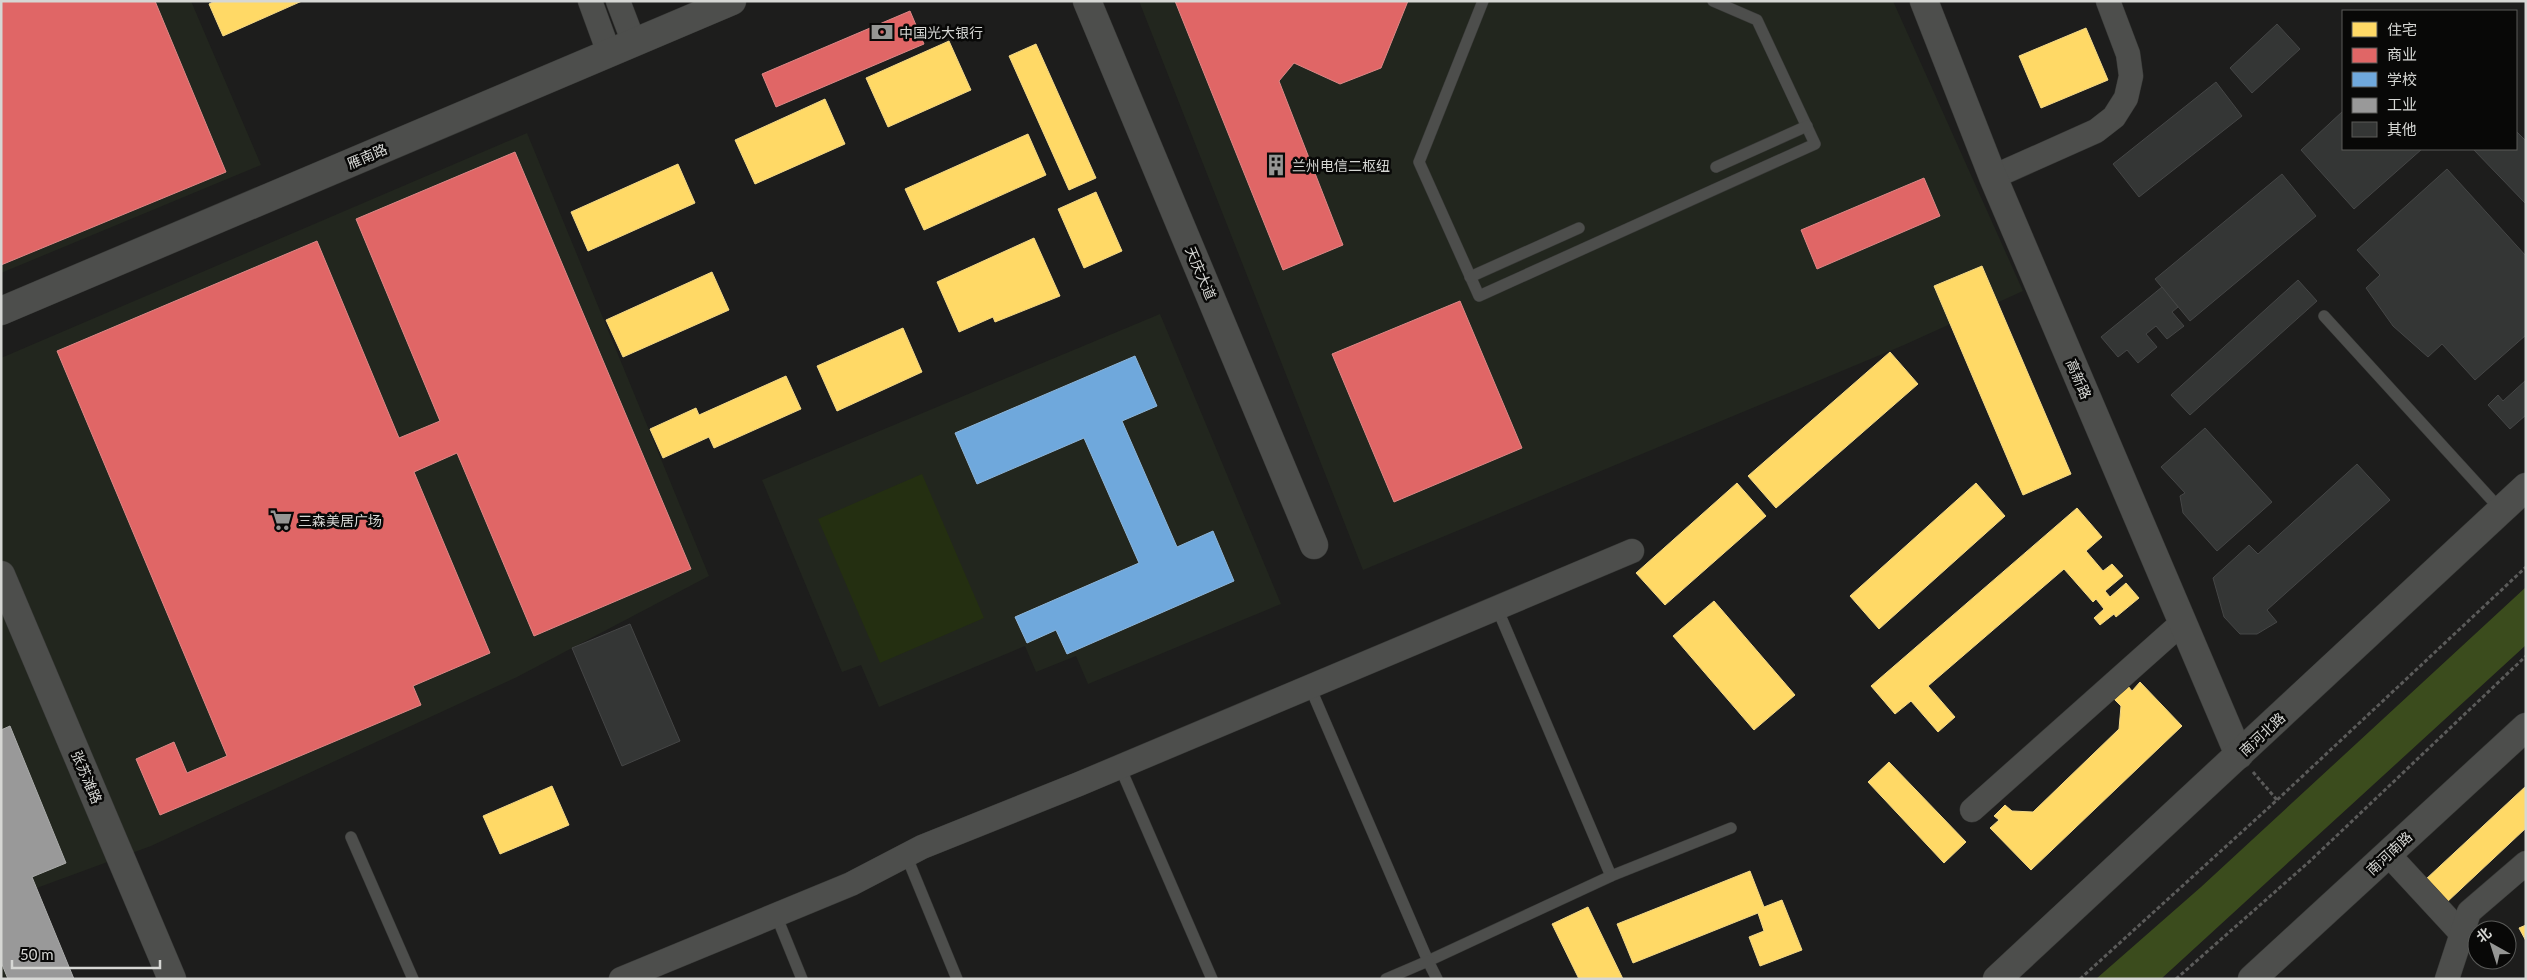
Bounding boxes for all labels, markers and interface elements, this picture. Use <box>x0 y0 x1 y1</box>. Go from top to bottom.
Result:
legend <box>2342 10 2517 150</box>
bank icon: 中国光大银行 <box>869 19 895 45</box>
text: 住宅 <box>2387 20 2417 38</box>
place label: 中国光大银行 <box>899 24 983 41</box>
text: 商业 <box>2387 45 2417 63</box>
text: 学校 <box>2387 70 2417 88</box>
text: 工业 <box>2387 95 2417 113</box>
text: 其他 <box>2387 120 2417 138</box>
street label: 雁南路 <box>344 140 390 172</box>
building icon: 兰州电信二枢纽 <box>1263 152 1289 178</box>
place label: 兰州电信二枢纽 <box>1292 157 1390 174</box>
street label: 天庆大道 <box>1182 244 1220 302</box>
street label: 高新路 <box>2063 356 2095 402</box>
supermarket icon: 三森美居广场 <box>268 507 294 533</box>
place label: 三森美居广场 <box>298 512 382 529</box>
street label: 南河北路 <box>2236 709 2288 759</box>
street label: 张苏滩路 <box>68 748 106 806</box>
street label: 南河南路 <box>2363 828 2415 878</box>
north arrow <box>2467 920 2517 970</box>
text: 北 <box>2473 923 2494 946</box>
scale bar <box>12 938 160 970</box>
text: 50 m <box>20 945 54 963</box>

